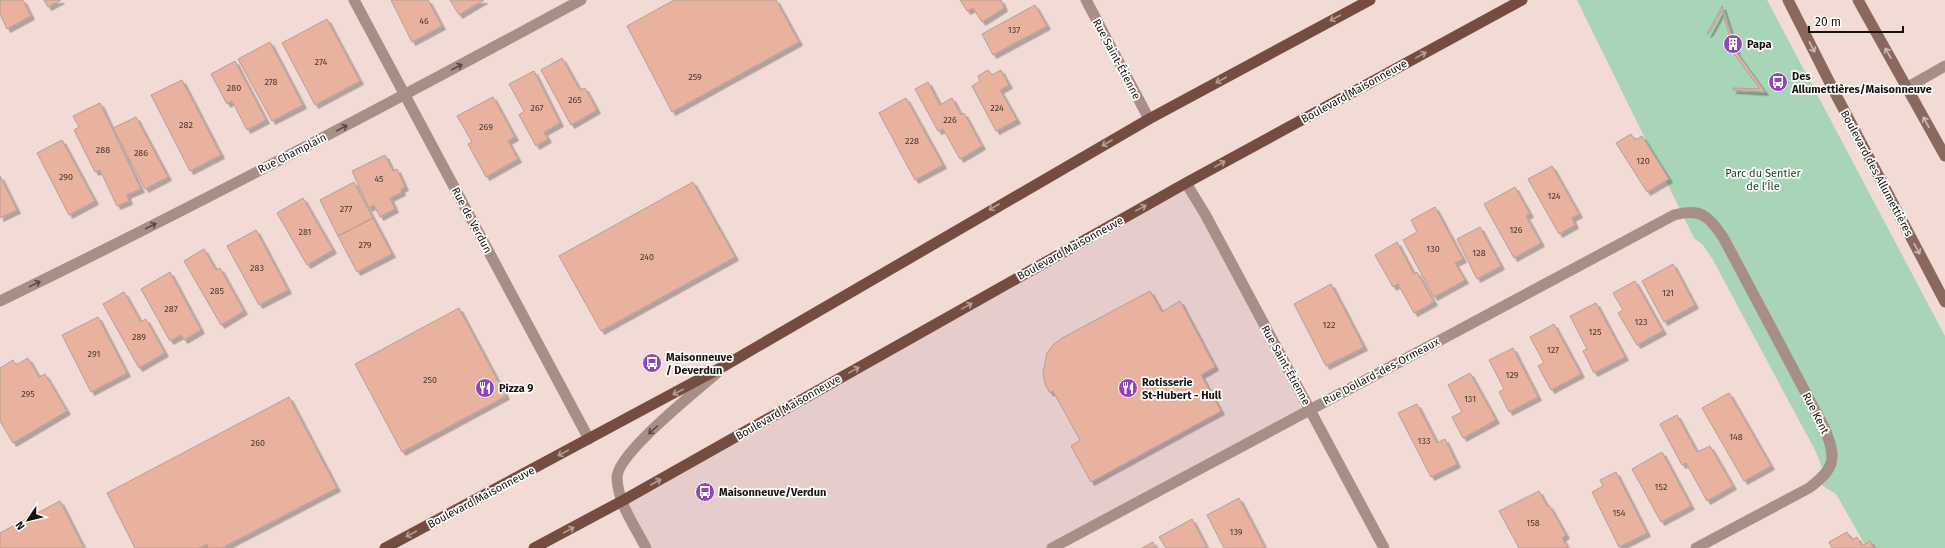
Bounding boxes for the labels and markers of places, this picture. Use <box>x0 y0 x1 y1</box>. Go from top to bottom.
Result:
building icon: Papa <box>1722 33 1744 55</box>
place label: Papa <box>1747 38 1772 51</box>
place label: Des Allumettières/Maisonneuve <box>1791 70 1932 96</box>
bus stop icon: Des Allumettières/Maisonneuve <box>1767 71 1789 93</box>
place label: Maisonneuve / Deverdun <box>666 351 732 377</box>
bus stop icon: Maisonneuve / Deverdun <box>641 352 663 374</box>
place label: Rotisserie St-Hubert - Hull <box>1142 376 1222 402</box>
restaurant icon: Pizza 9 <box>474 377 496 399</box>
restaurant icon: Rotisserie St-Hubert - Hull <box>1117 377 1139 399</box>
place label: Pizza 9 <box>499 382 533 395</box>
bus stop icon: Maisonneuve/Verdun <box>694 481 716 503</box>
place label: Maisonneuve/Verdun <box>719 486 826 499</box>

